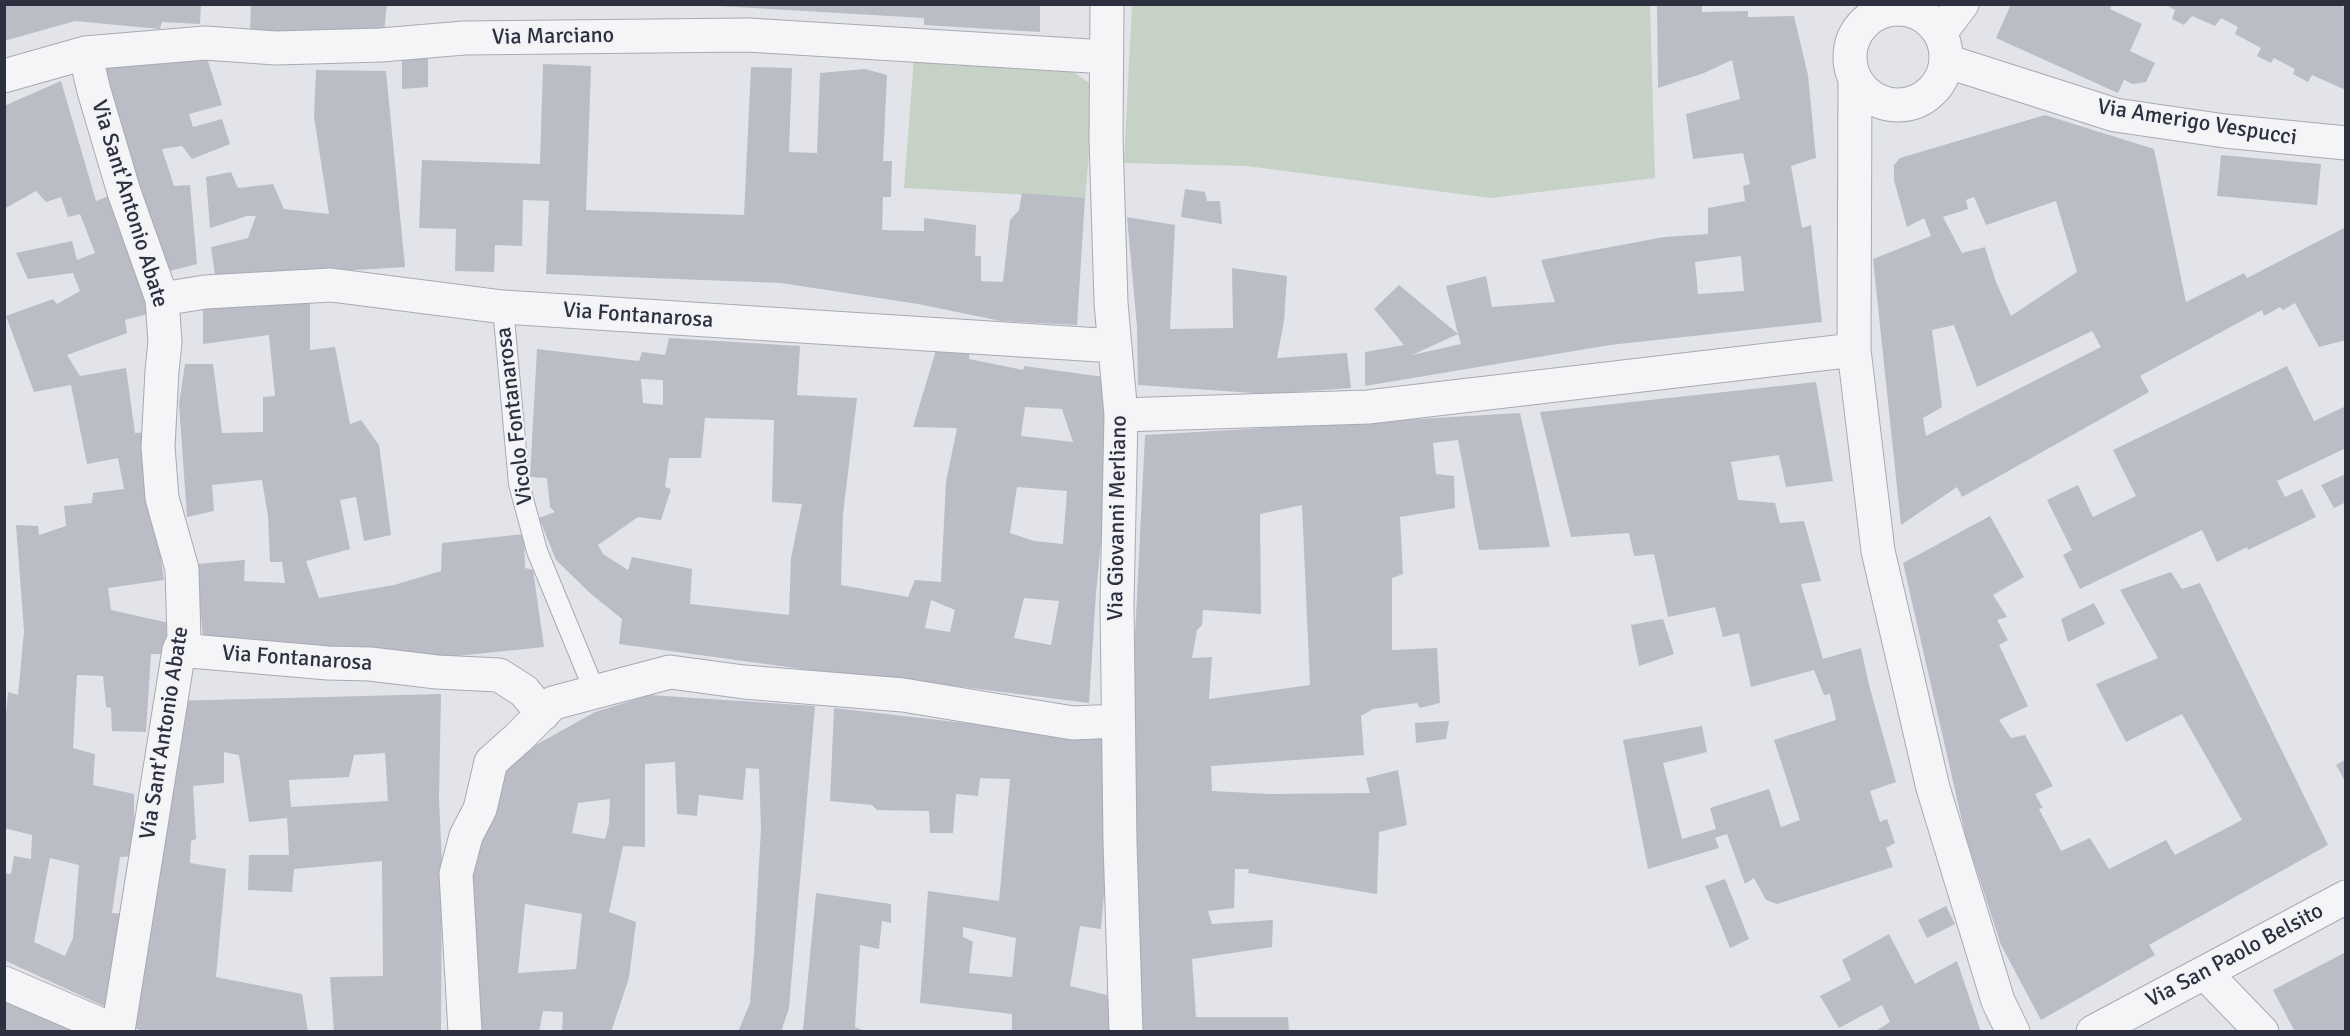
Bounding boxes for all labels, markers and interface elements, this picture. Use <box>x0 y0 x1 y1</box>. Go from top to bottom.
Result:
street label: Via Marciano <box>492 23 614 51</box>
street label: Via Amerigo Vespucci <box>2095 94 2299 152</box>
street label: Via Sant'Antonio Abate <box>85 97 173 311</box>
street label: Via Fontanarosa <box>562 298 714 334</box>
street label: Vicolo Fontanarosa <box>491 326 539 506</box>
street label: Via Giovanni Merliano <box>1103 415 1133 621</box>
street label: Via Sant'Antonio Abate <box>135 625 195 841</box>
street label: Via Fontanarosa <box>221 641 373 677</box>
street label: Via San Paolo Belsito <box>2142 898 2328 1014</box>

